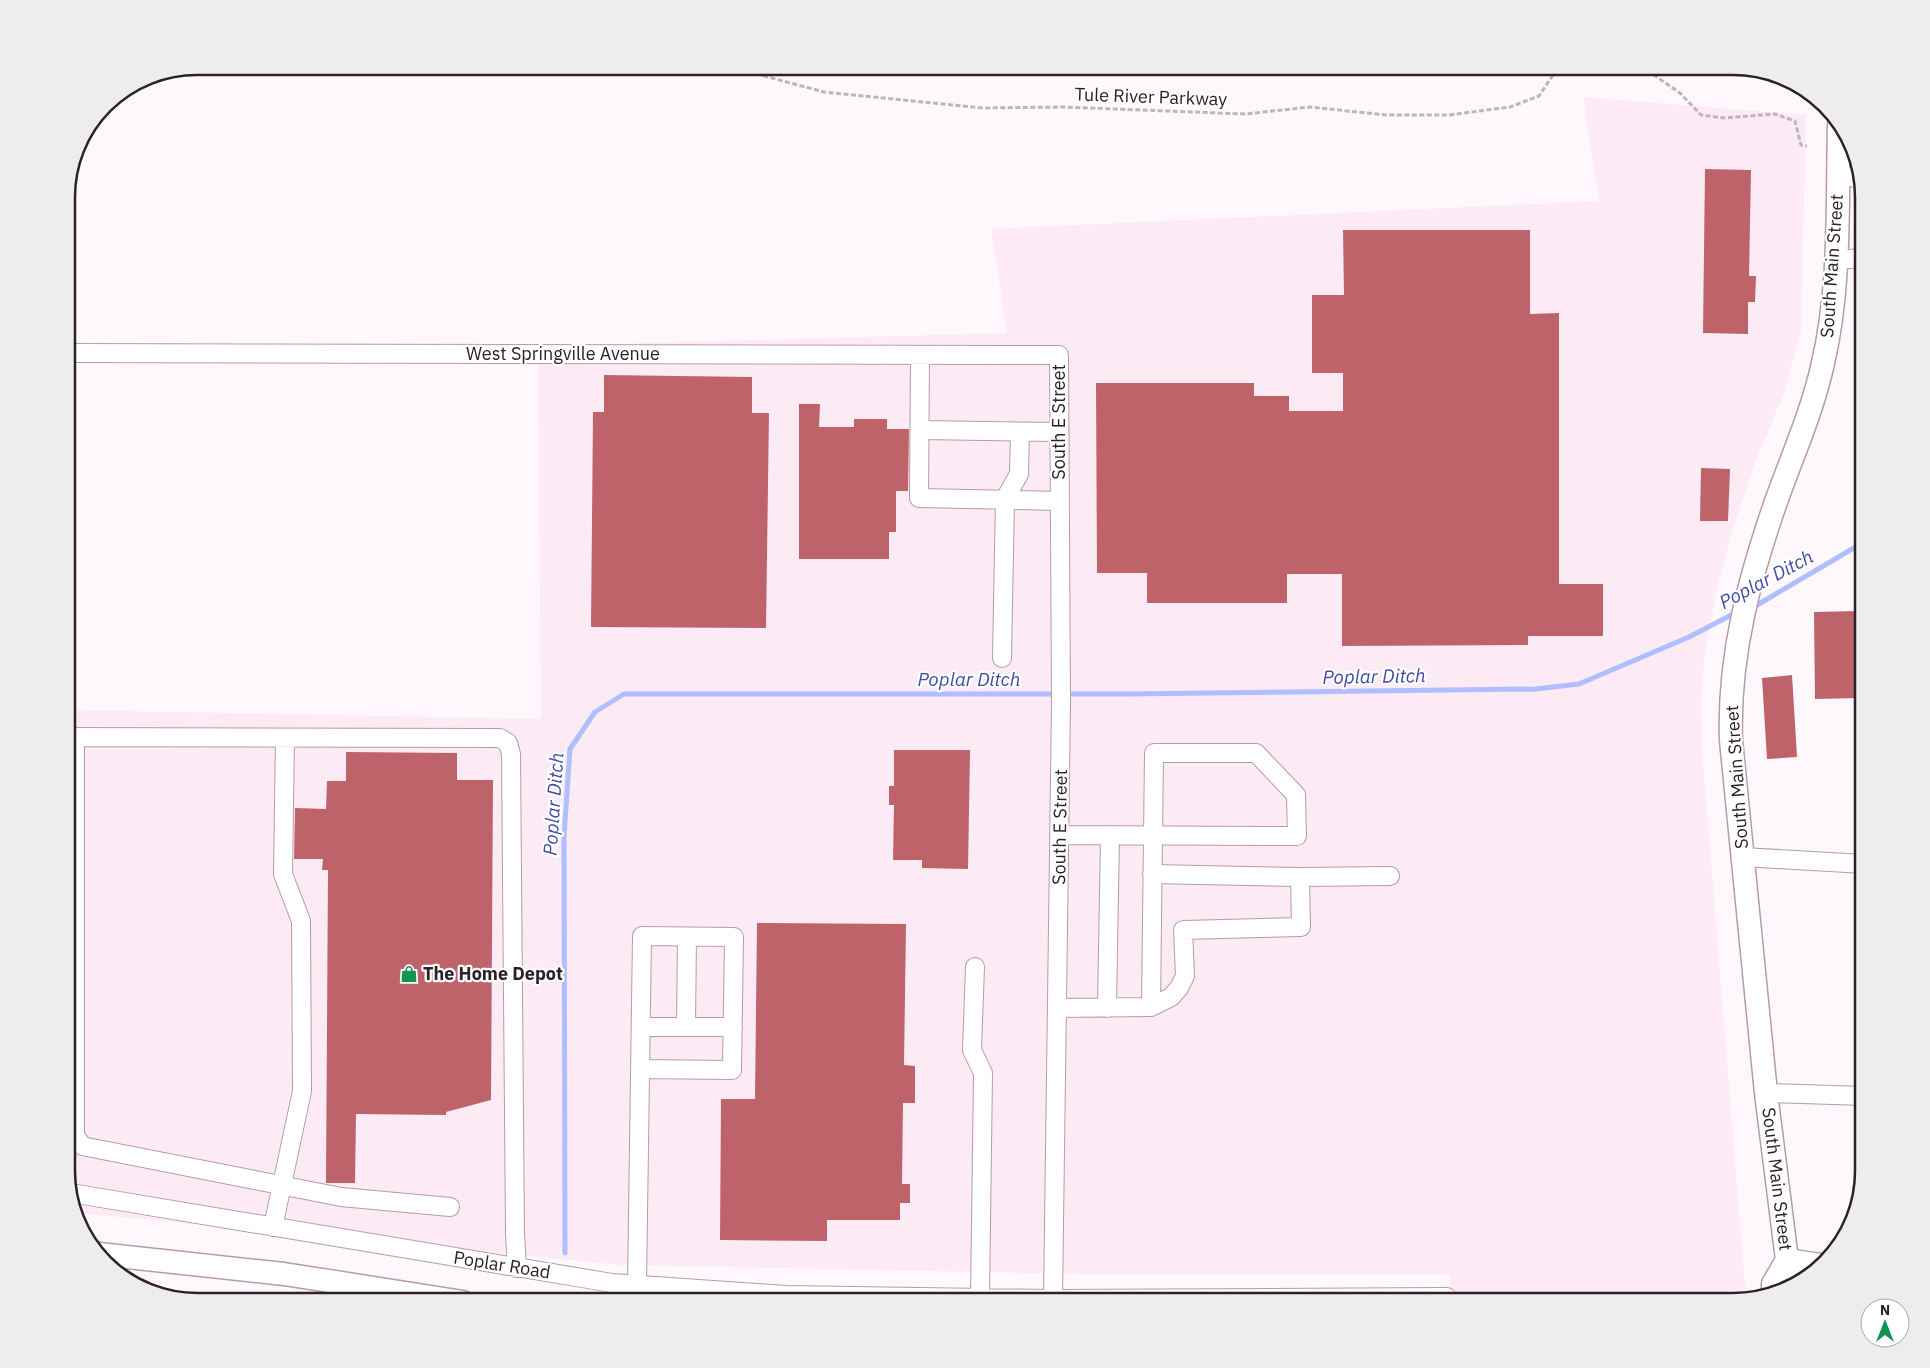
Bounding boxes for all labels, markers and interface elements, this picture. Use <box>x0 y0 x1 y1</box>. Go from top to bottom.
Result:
street label: Tule River Parkway <box>1074 82 1228 111</box>
street label: South Main Street <box>1815 193 1848 339</box>
street label: West Springville Avenue <box>466 342 660 365</box>
street label: South E Street <box>1047 364 1070 480</box>
water label: Poplar Ditch <box>1715 544 1817 614</box>
water label: Poplar Ditch <box>1322 663 1426 689</box>
water label: Poplar Ditch <box>917 667 1021 691</box>
street label: South Main Street <box>1720 704 1753 850</box>
water label: Poplar Ditch <box>537 752 569 856</box>
street label: South E Street <box>1047 769 1072 885</box>
place label: The Home Depot <box>423 962 563 985</box>
shop icon: The Home Depot <box>399 964 419 984</box>
street label: South Main Street <box>1757 1106 1798 1252</box>
street label: Poplar Road <box>452 1245 552 1284</box>
north arrow <box>1860 1298 1910 1348</box>
text: N <box>1880 1301 1890 1319</box>

